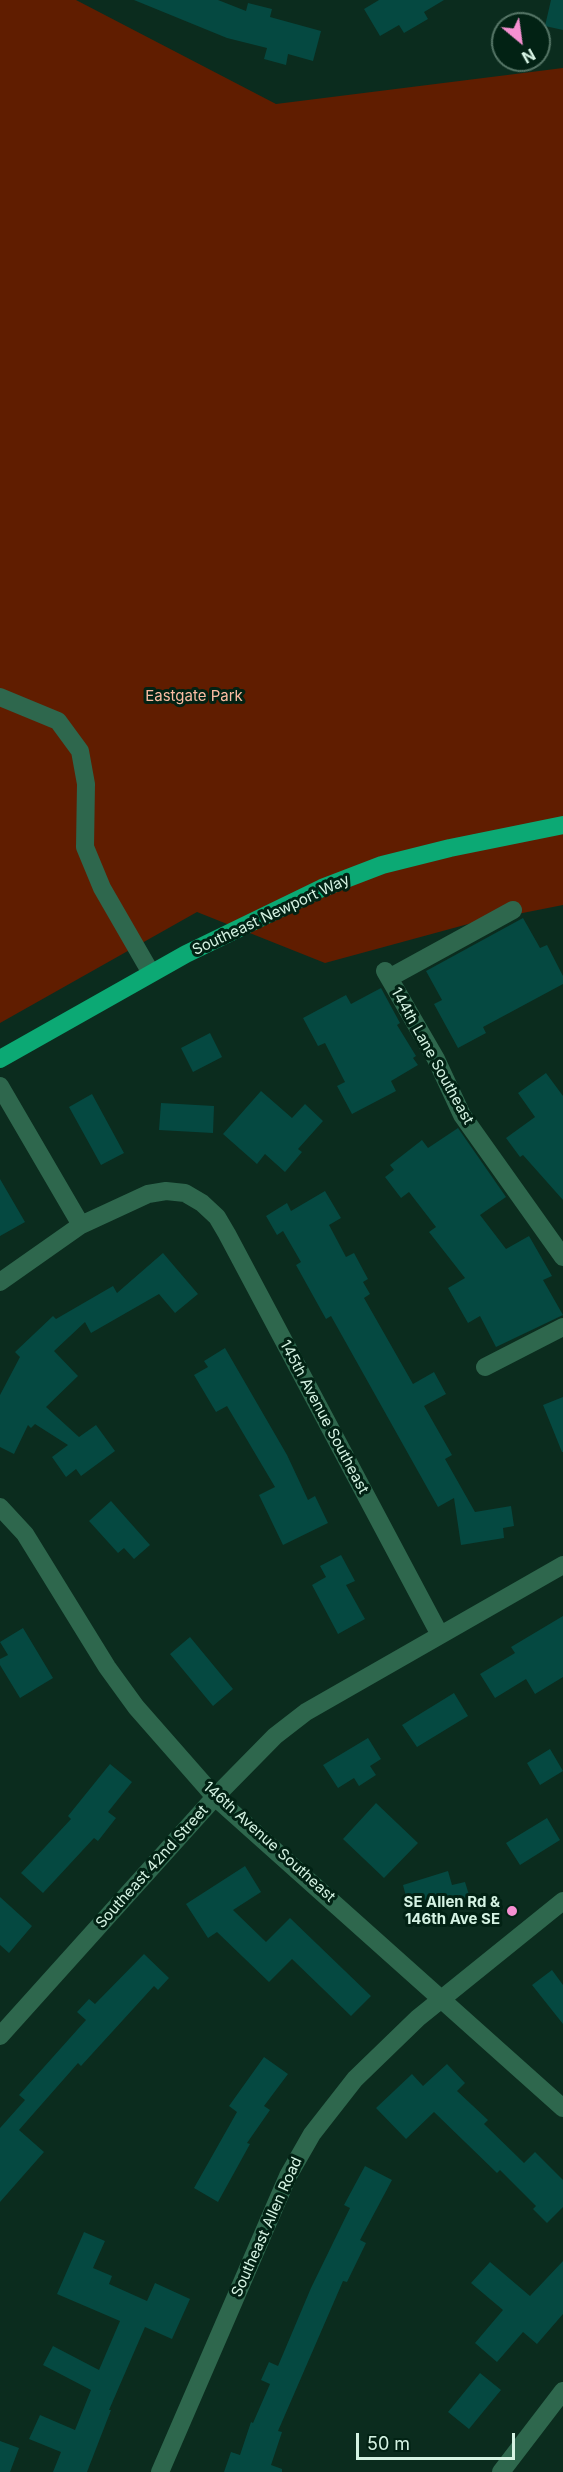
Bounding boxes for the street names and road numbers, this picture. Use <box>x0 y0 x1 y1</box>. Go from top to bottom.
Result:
street label: Southeast Newport Way <box>189 871 353 959</box>
street label: 144th Lane Southeast <box>387 984 477 1128</box>
street label: 145th Avenue Southeast <box>276 1337 372 1497</box>
street label: 146th Avenue Southeast <box>199 1778 339 1906</box>
street label: Southeast 42nd Street <box>92 1802 212 1932</box>
street label: Southeast Allen Road <box>228 2154 306 2300</box>

